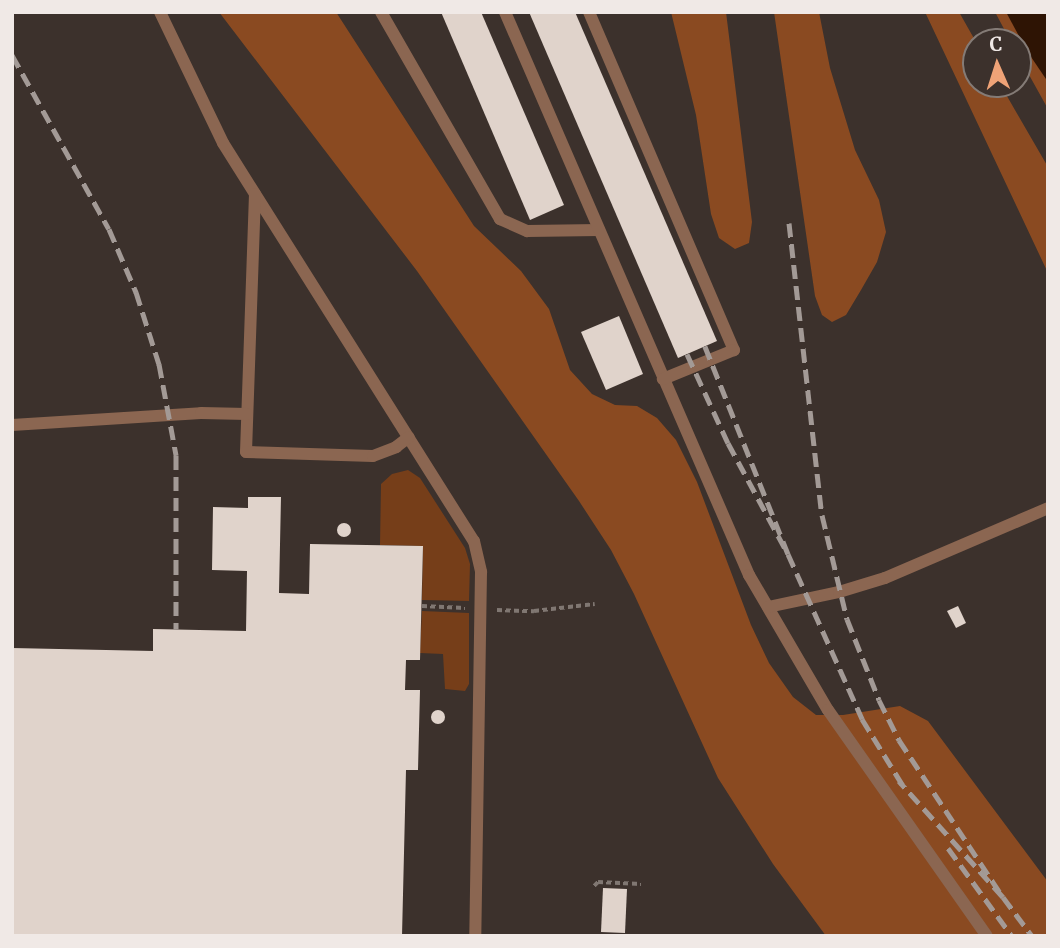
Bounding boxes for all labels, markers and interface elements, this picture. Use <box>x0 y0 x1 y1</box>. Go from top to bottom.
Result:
north arrow <box>962 28 1032 98</box>
text: С <box>989 32 1003 56</box>

